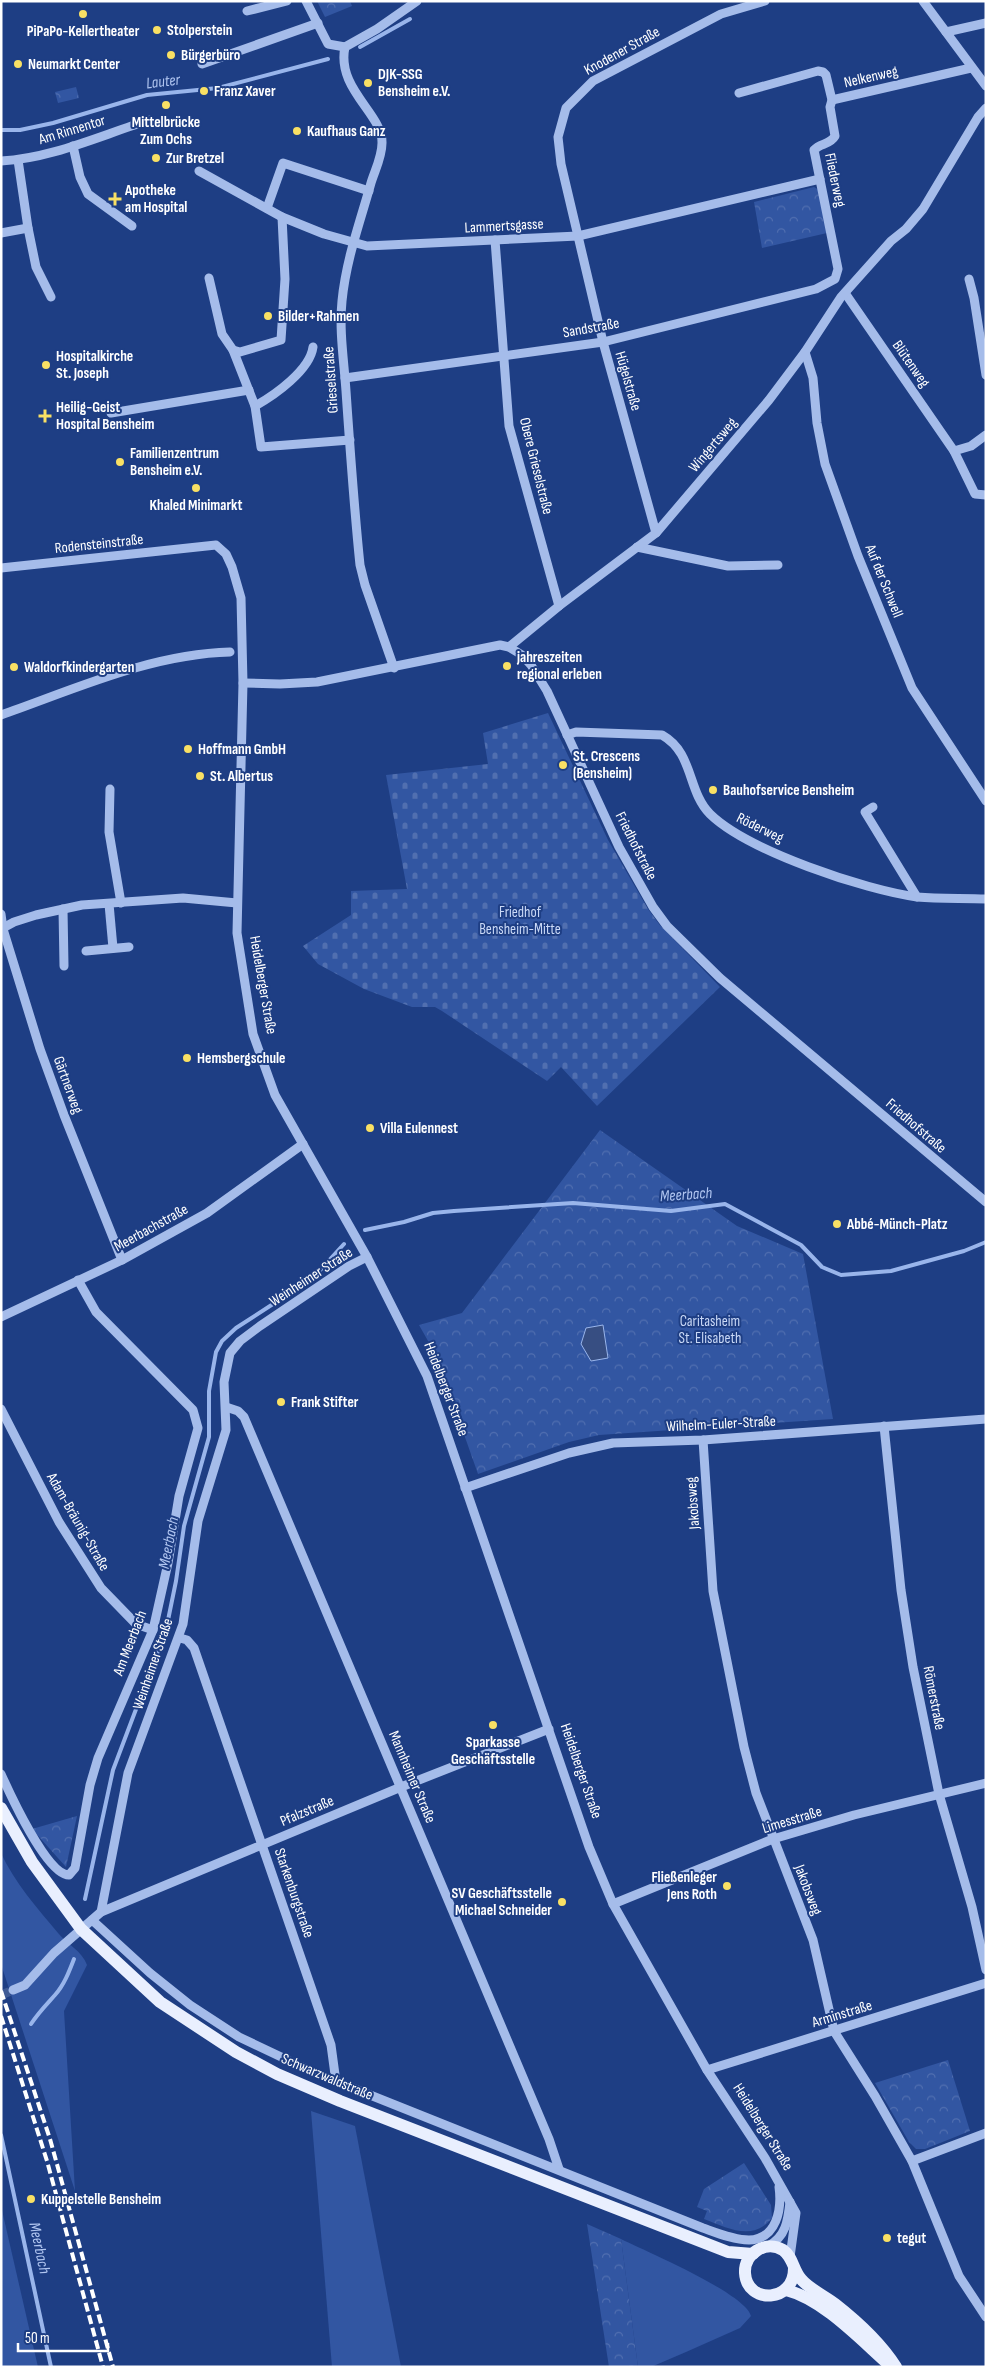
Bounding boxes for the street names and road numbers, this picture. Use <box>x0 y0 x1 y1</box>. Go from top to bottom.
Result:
street label: Knodener Straße <box>581 22 663 80</box>
street label: Nelkenweg <box>842 62 900 92</box>
street label: Am Rinnentor <box>35 111 108 149</box>
street label: Fliederweg <box>820 151 850 209</box>
street label: Lammertsgasse <box>464 214 544 238</box>
street label: Sandstraße <box>561 314 621 342</box>
street label: Blütenweg <box>888 337 934 391</box>
street label: Grieselstraße <box>319 346 343 414</box>
street label: Hügelstraße <box>610 349 646 413</box>
street label: Wingertsweg <box>685 414 741 476</box>
street label: Obere Grieselstraße <box>515 416 557 516</box>
street label: Rodensteinstraße <box>54 530 144 558</box>
street label: Auf der Schwell <box>860 541 907 620</box>
street label: Röderweg <box>733 808 787 848</box>
street label: Friedhofstraße <box>611 809 661 883</box>
street label: Heidelberger Straße <box>245 934 281 1036</box>
street label: Gärtnerweg <box>49 1054 87 1116</box>
street label: Friedhofstraße <box>882 1095 950 1157</box>
street label: Meerbachstraße <box>111 1200 191 1256</box>
street label: Weinheimer Straße <box>266 1243 356 1311</box>
street label: Heidelberger Straße <box>419 1339 473 1439</box>
street label: Wilhelm-Euler-Straße <box>666 1412 776 1436</box>
street label: Adam-Bräunig-Straße <box>42 1469 114 1574</box>
street label: Jakobsweg <box>682 1476 704 1531</box>
street label: Am Meerbach <box>109 1608 151 1679</box>
street label: Weinheimer Straße <box>128 1616 178 1712</box>
street label: Römerstraße <box>918 1664 950 1732</box>
street label: Heidelberger Straße <box>556 1721 606 1821</box>
street label: Mannheimer Straße <box>384 1728 440 1826</box>
street label: Pfalzstraße <box>277 1791 337 1831</box>
street label: Limesstraße <box>760 1802 824 1838</box>
street label: Starkenburgstraße <box>270 1846 318 1940</box>
street label: Jakobsweg <box>789 1861 826 1918</box>
street label: Arminstraße <box>809 1996 874 2032</box>
street label: Schwarzwaldstraße <box>278 2049 376 2105</box>
street label: Heidelberger Straße <box>729 2080 797 2174</box>

